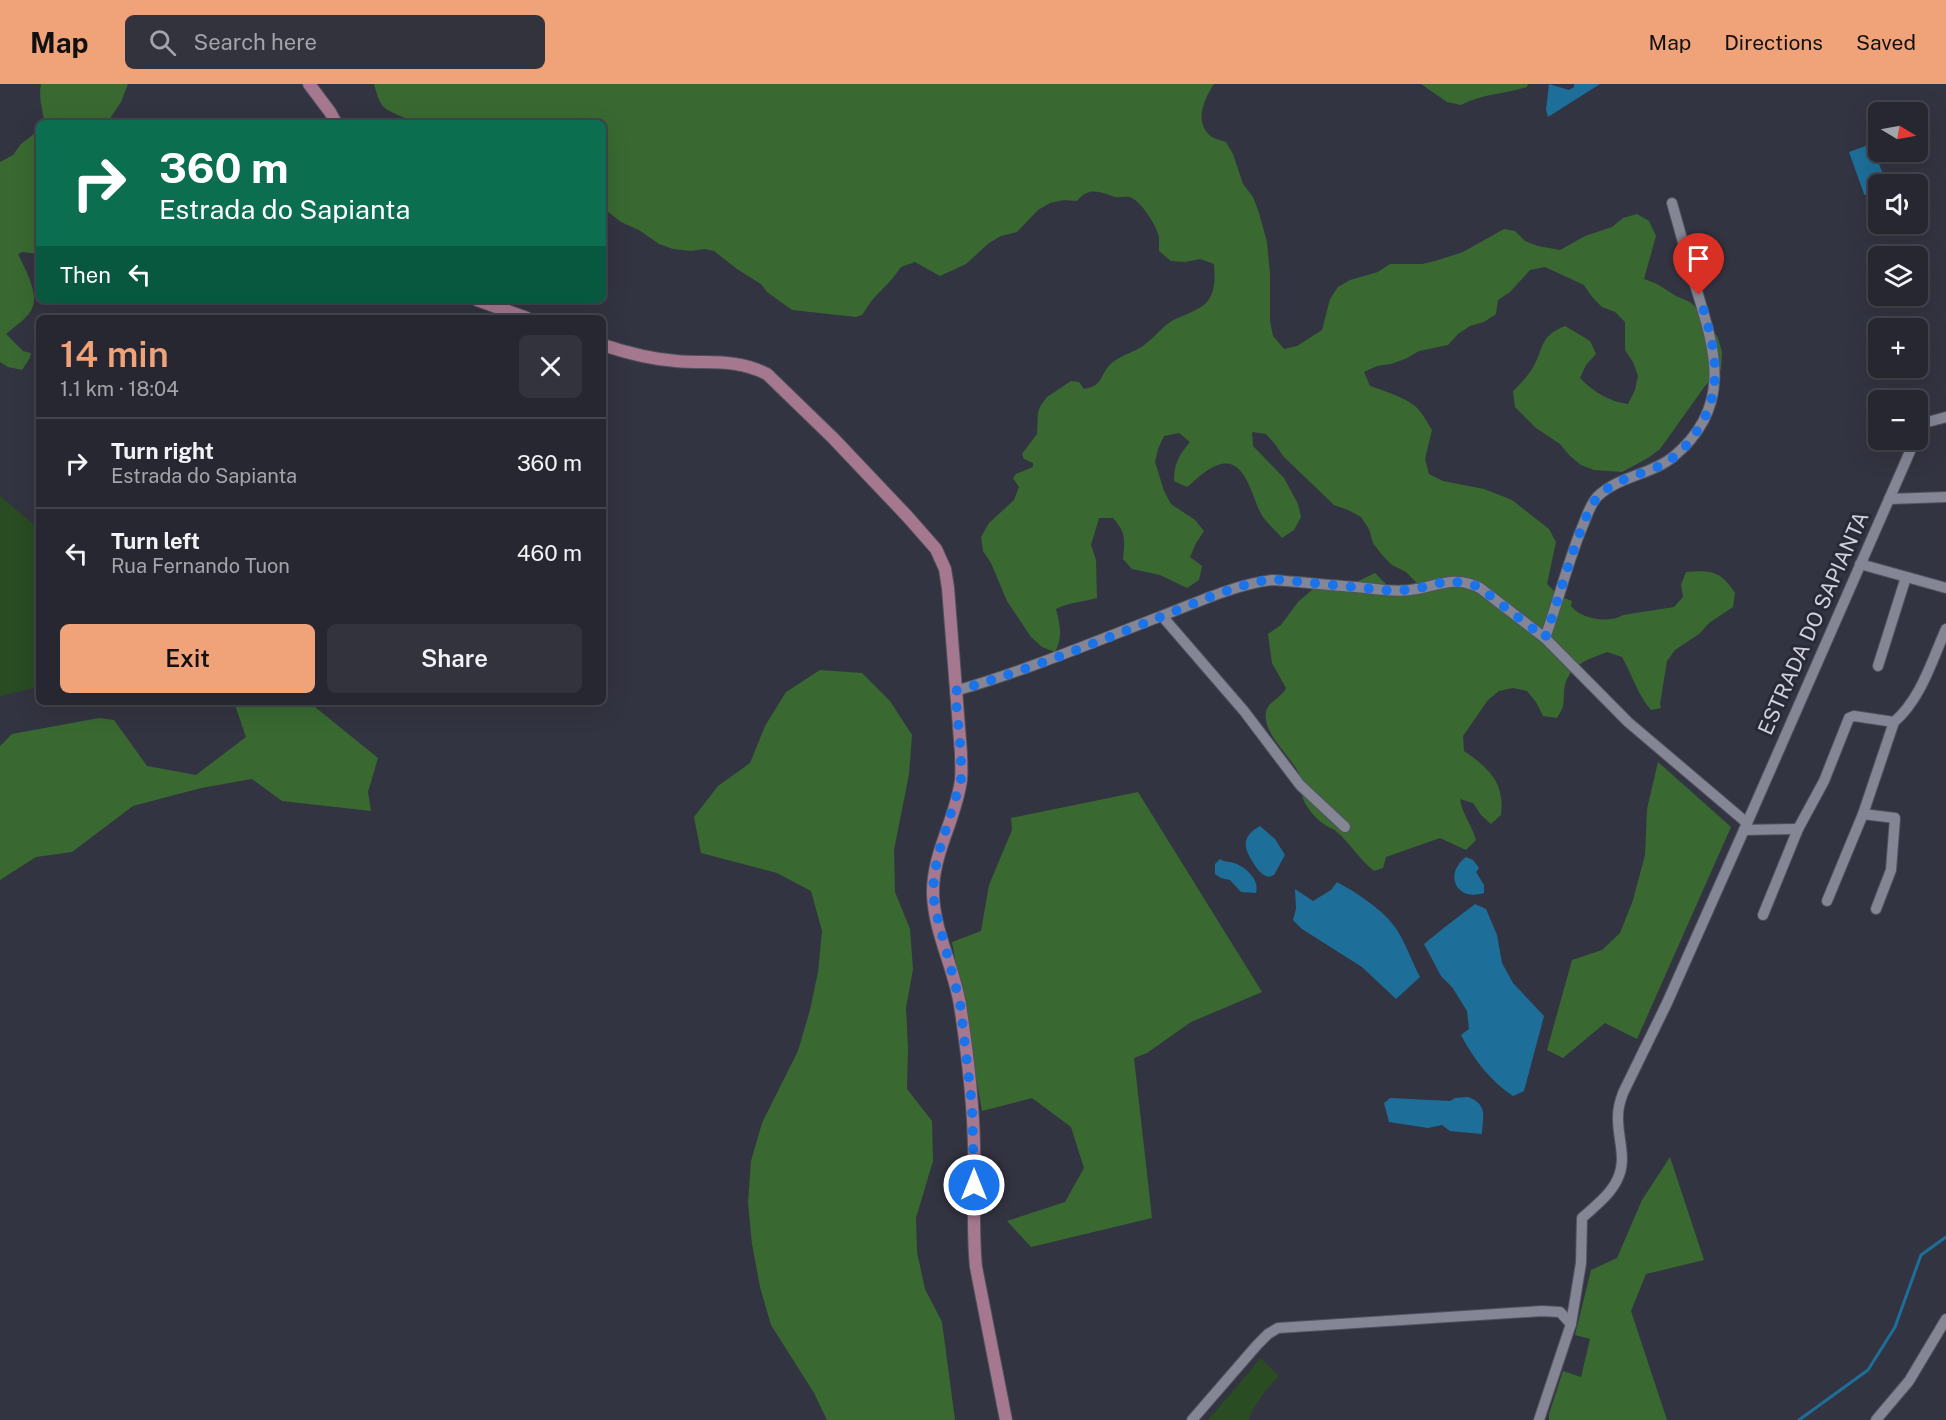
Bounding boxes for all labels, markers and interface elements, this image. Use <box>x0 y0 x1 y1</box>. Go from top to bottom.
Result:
search box <box>125 15 545 69</box>
text: Map <box>30 26 89 59</box>
icon: search <box>146 26 179 59</box>
text: Search here <box>194 29 317 55</box>
text: Map <box>1649 30 1691 55</box>
text: Directions <box>1724 30 1823 55</box>
text: Saved <box>1856 30 1916 55</box>
north arrow <box>1868 102 1928 162</box>
map controls <box>1868 102 1928 450</box>
text: 360 m <box>159 143 289 192</box>
icon: right <box>60 144 138 222</box>
button: sound <box>1868 174 1928 234</box>
text: Estrada do Sapianta <box>159 193 410 225</box>
pin <box>1673 233 1724 295</box>
icon: arrive <box>1682 242 1715 275</box>
button: layers <box>1868 246 1928 306</box>
icon: left <box>123 258 156 291</box>
text: Then <box>60 262 111 288</box>
button: + <box>1868 318 1928 378</box>
text: 14 min <box>60 333 169 375</box>
button: close <box>519 335 582 398</box>
text: 1.1 km · 18:04 <box>60 377 179 401</box>
button: − <box>1868 390 1928 450</box>
text: Turn right <box>111 438 214 464</box>
icon: right <box>60 447 93 480</box>
text: 360 m <box>517 450 582 476</box>
text: Estrada do Sapianta <box>111 464 297 488</box>
street label: ESTRADA DO SAPIANTA <box>1752 507 1874 739</box>
text: Turn left <box>111 528 200 554</box>
icon: left <box>60 537 93 570</box>
text: 460 m <box>517 540 582 566</box>
text: Rua Fernando Tuon <box>111 554 290 578</box>
button: Exit <box>60 624 315 693</box>
button: Share <box>327 624 582 693</box>
position arrow <box>942 1153 1006 1217</box>

